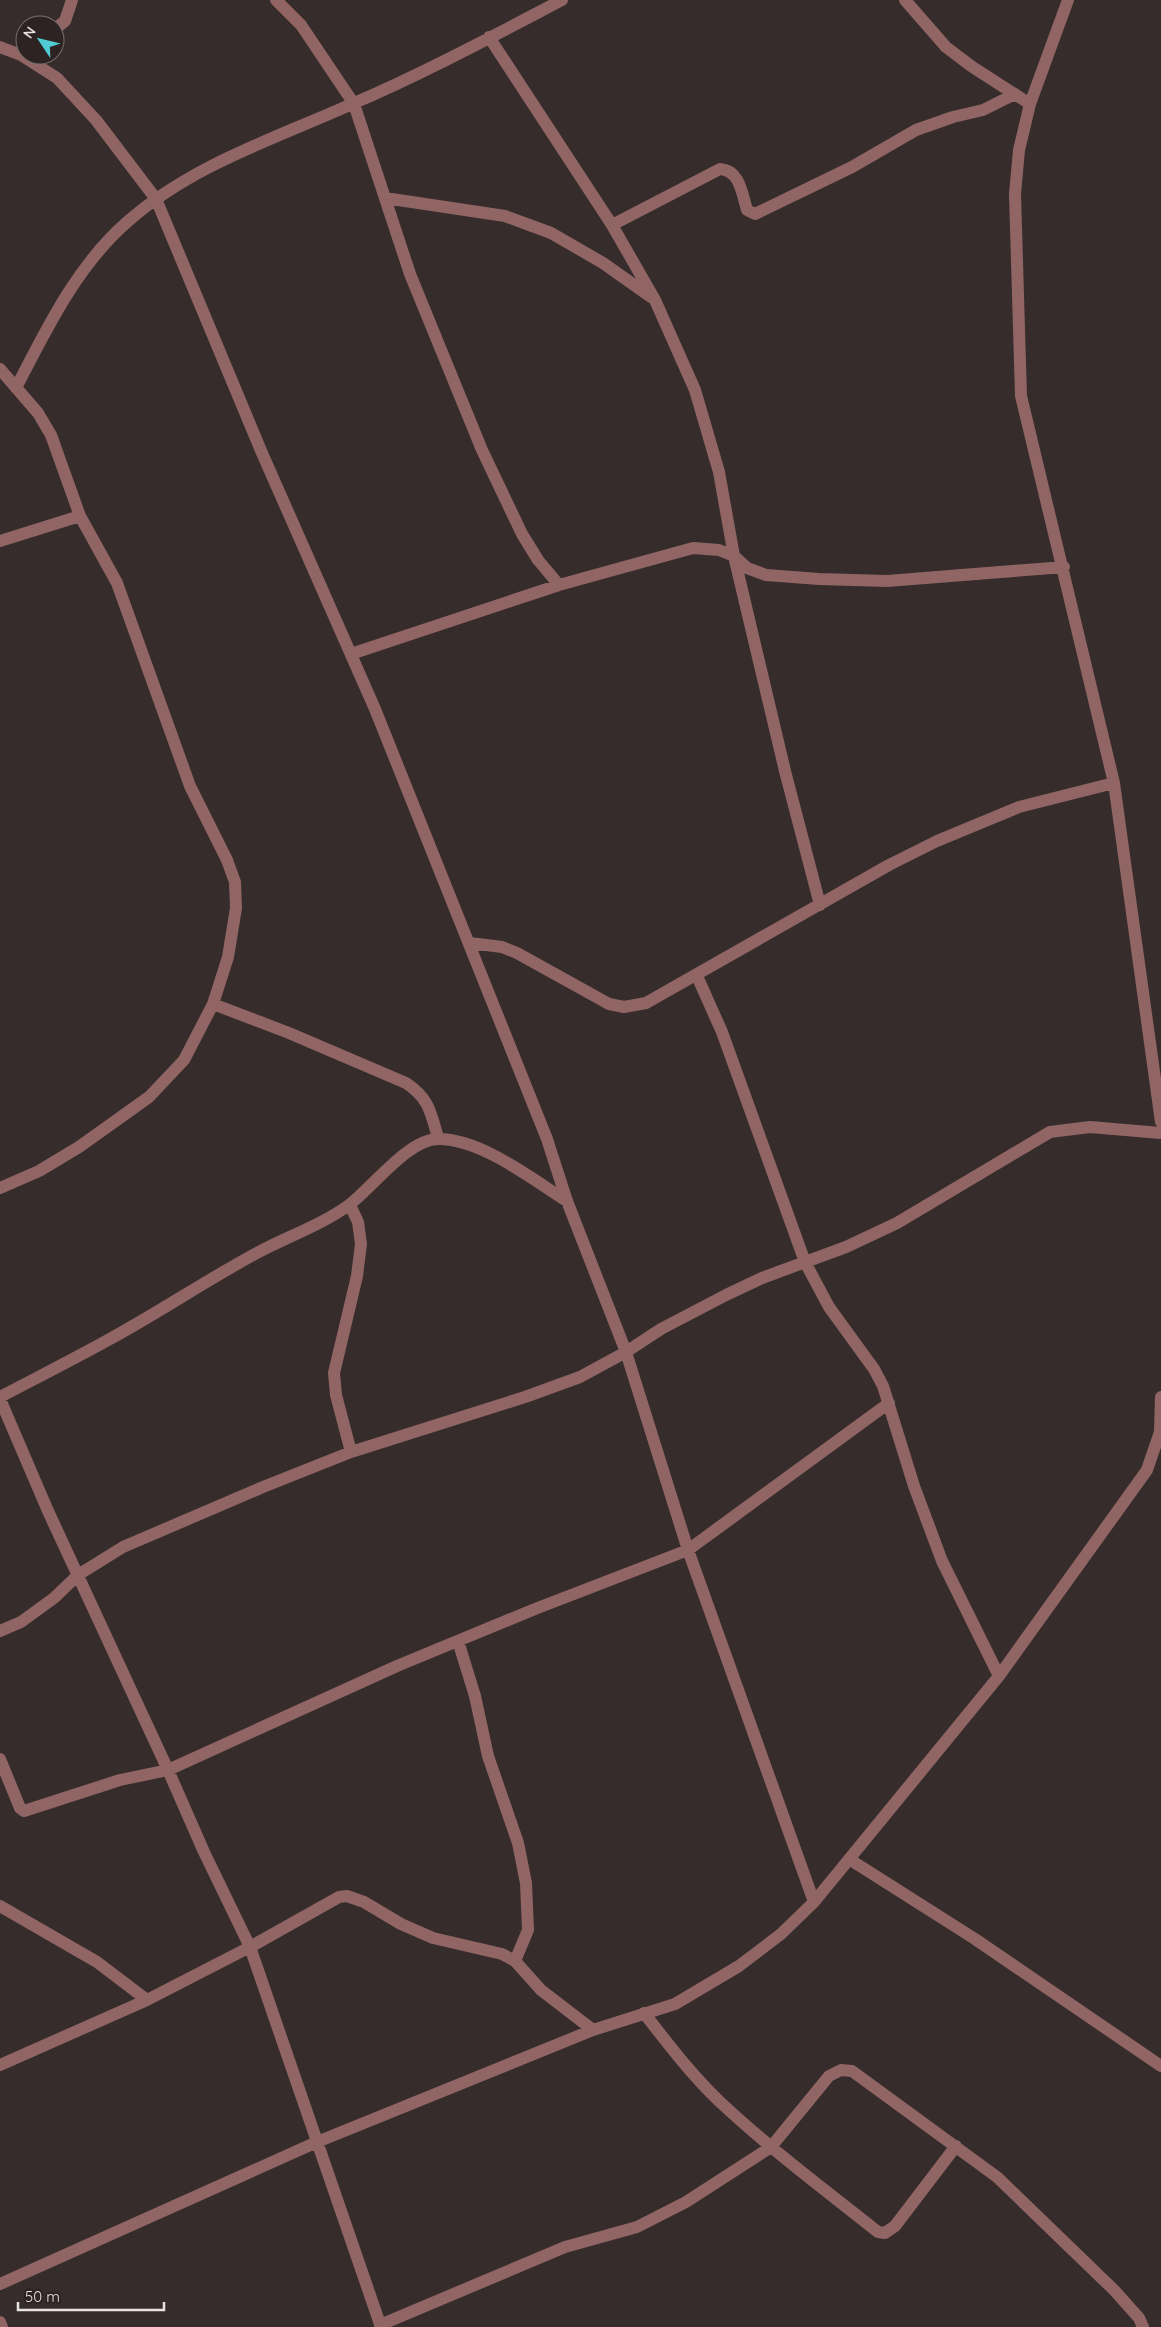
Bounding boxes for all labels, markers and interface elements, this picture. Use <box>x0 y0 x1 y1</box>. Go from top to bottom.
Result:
north arrow <box>15 15 65 65</box>
text: N <box>19 23 40 42</box>
scale bar <box>18 2280 164 2312</box>
text: 50 m <box>25 2287 60 2306</box>

